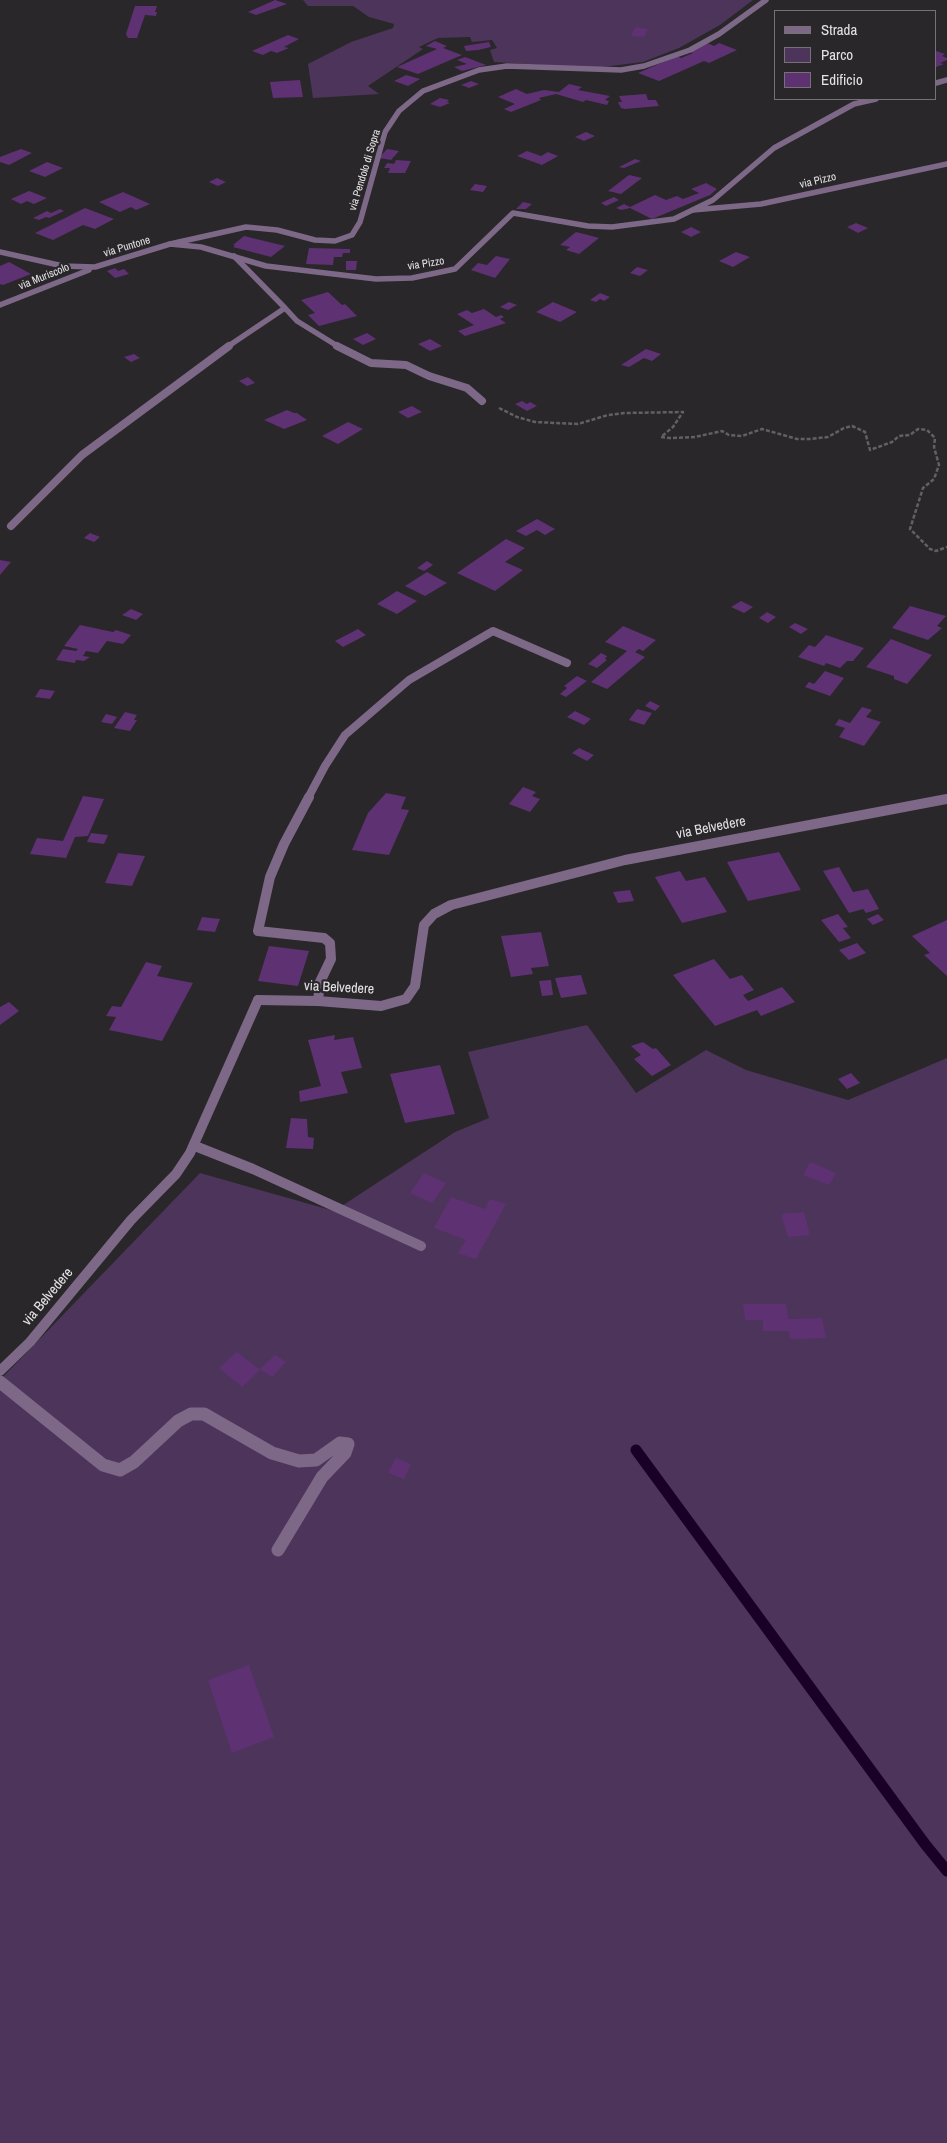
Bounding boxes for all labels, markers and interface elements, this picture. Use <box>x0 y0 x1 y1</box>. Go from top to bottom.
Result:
legend <box>774 10 937 100</box>
text: Strada <box>821 19 857 40</box>
text: Parco <box>821 44 853 65</box>
text: Edificio <box>821 69 863 90</box>
street label: via Pendolo di Sopra <box>346 128 384 212</box>
street label: via Pizzo <box>798 170 838 192</box>
street label: via Puntone <box>102 234 152 260</box>
street label: via Pizzo <box>407 255 445 273</box>
street label: via Muriscolo <box>17 261 71 293</box>
street label: via Belvedere <box>675 813 747 843</box>
street label: via Belvedere <box>304 978 374 998</box>
street label: via Belvedere <box>19 1265 77 1329</box>

